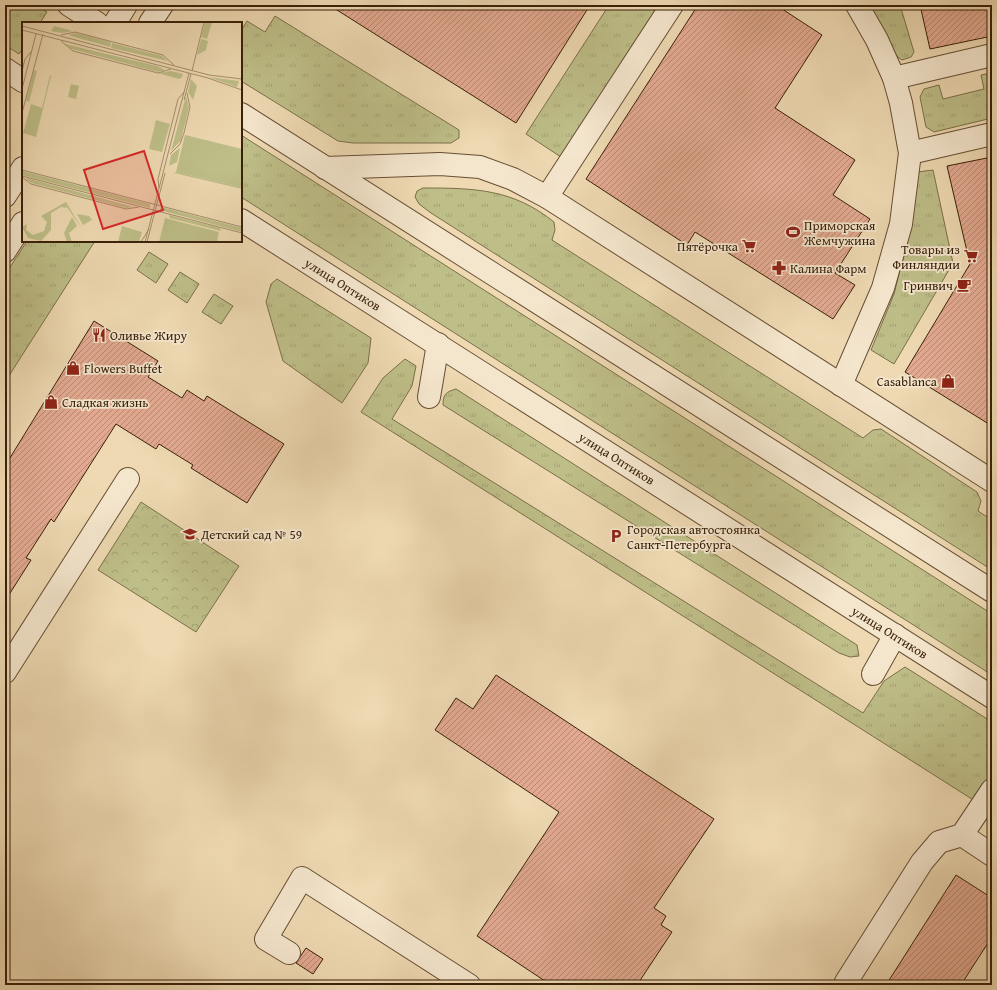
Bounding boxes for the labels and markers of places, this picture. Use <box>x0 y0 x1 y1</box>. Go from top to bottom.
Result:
place label: Приморская Жемчужина <box>803 216 876 250</box>
sports icon: Приморская Жемчужина <box>785 224 801 240</box>
place label: Пятёрочка <box>677 237 739 256</box>
supermarket icon: Пятёрочка <box>741 238 757 254</box>
place label: Товары из Финляндии <box>892 240 960 274</box>
supermarket icon: Товары из Финляндии <box>963 248 979 264</box>
place label: Калина Фарм <box>790 259 867 278</box>
pharmacy icon: Калина Фарм <box>771 260 787 276</box>
place label: Гринвич <box>903 276 953 295</box>
cafe icon: Гринвич <box>956 277 972 293</box>
place label: Оливье Жиру <box>110 326 188 345</box>
restaurant icon: Оливье Жиру <box>91 327 107 343</box>
place label: Flowers Buffet <box>84 359 163 378</box>
shop icon: Flowers Buffet <box>65 360 81 376</box>
place label: Casablanca <box>877 372 938 391</box>
shop icon: Casablanca <box>940 373 956 389</box>
place label: Сладкая жизнь <box>62 393 149 412</box>
shop icon: Сладкая жизнь <box>43 394 59 410</box>
place label: Городская автостоянка Санкт-Петербурга <box>627 520 761 554</box>
place label: Детский сад № 59 <box>200 525 302 544</box>
school or university icon: Детский сад № 59 <box>182 526 198 542</box>
parking icon: Городская автостоянка Санкт-Петербурга <box>608 528 624 544</box>

